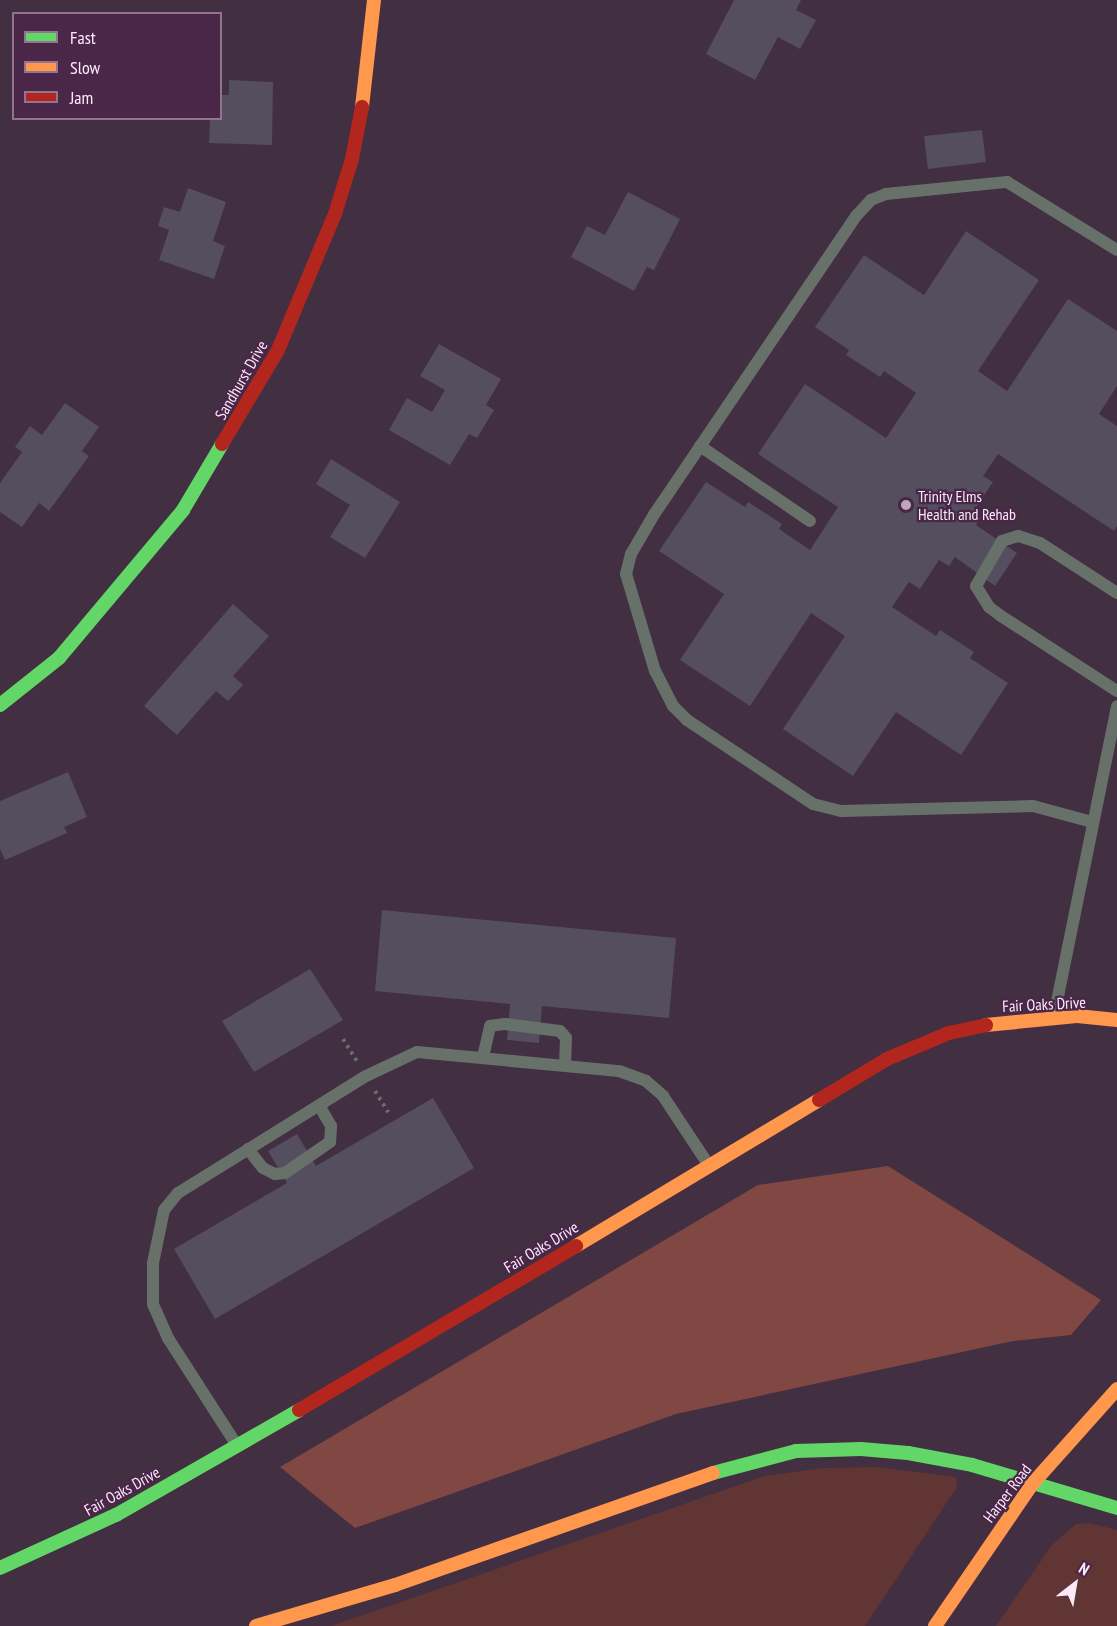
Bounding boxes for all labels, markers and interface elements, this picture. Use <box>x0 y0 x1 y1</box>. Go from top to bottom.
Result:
legend <box>12 12 222 120</box>
text: Fast <box>70 26 96 49</box>
text: Slow <box>70 56 100 79</box>
text: Jam <box>70 86 93 109</box>
street label: Sandhurst Drive <box>211 337 271 423</box>
place label: Trinity Elms Health and Rehab <box>918 486 1016 524</box>
marker: Trinity Elms Health and Rehab <box>899 498 913 512</box>
street label: Fair Oaks Drive <box>1002 992 1086 1016</box>
street label: Fair Oaks Drive <box>500 1217 582 1277</box>
street label: Harper Road <box>979 1460 1035 1526</box>
street label: Fair Oaks Drive <box>81 1462 163 1520</box>
north arrow <box>1045 1554 1105 1614</box>
text: N <box>1075 1558 1093 1579</box>

